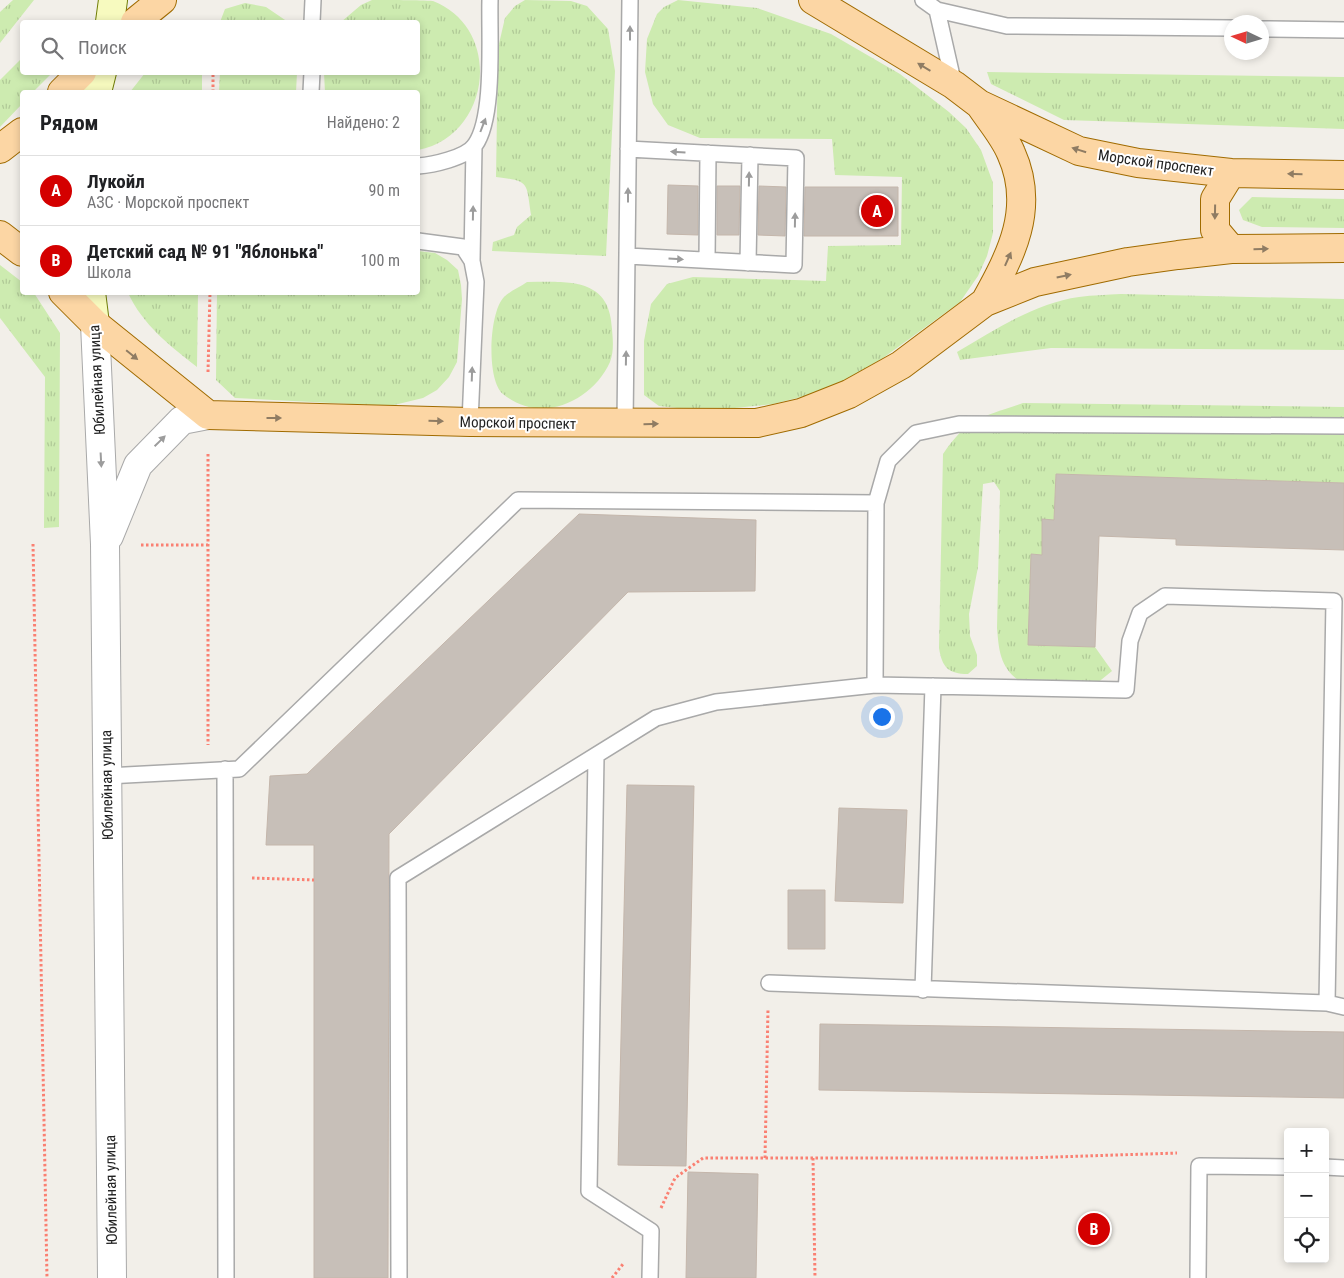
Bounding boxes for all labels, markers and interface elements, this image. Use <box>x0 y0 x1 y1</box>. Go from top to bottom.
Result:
north arrow <box>1224 15 1269 60</box>
search box <box>20 20 420 75</box>
one-way arrow <box>626 25 634 41</box>
icon: search <box>38 34 66 62</box>
text: Поиск <box>78 36 127 59</box>
one-way arrow <box>918 62 931 71</box>
text: Рядом <box>40 111 99 135</box>
text: Найдено: 2 <box>327 113 400 132</box>
one-way arrow <box>479 118 487 132</box>
one-way arrow <box>1071 146 1086 154</box>
street label: Морской проспект <box>1097 146 1215 180</box>
one-way arrow <box>670 147 686 155</box>
text: Лукойл <box>87 170 145 193</box>
one-way arrow <box>1287 170 1303 178</box>
one-way arrow <box>745 171 753 187</box>
text: A <box>51 181 61 200</box>
text: 90 m <box>368 181 400 200</box>
one-way arrow <box>624 187 632 203</box>
pin: A <box>861 192 893 230</box>
text: АЗС · Морской проспект <box>87 193 249 212</box>
one-way arrow <box>469 204 477 220</box>
one-way arrow <box>1211 204 1219 220</box>
one-way arrow <box>791 212 799 228</box>
text: Детский сад № 91 "Яблонька" <box>87 240 323 263</box>
one-way arrow <box>1253 245 1269 253</box>
text: B <box>52 251 60 270</box>
text: 100 m <box>361 251 400 270</box>
one-way arrow <box>1004 252 1012 266</box>
one-way arrow <box>669 255 685 263</box>
text: Школа <box>87 263 131 282</box>
one-way arrow <box>1057 272 1072 280</box>
street label: Юбилейная улица <box>85 324 109 436</box>
one-way arrow <box>126 349 139 360</box>
one-way arrow <box>622 349 630 365</box>
one-way arrow <box>469 365 477 381</box>
street label: Морской проспект <box>460 413 576 433</box>
one-way arrow <box>266 414 282 422</box>
one-way arrow <box>428 418 444 426</box>
one-way arrow <box>643 420 659 428</box>
one-way arrow <box>154 435 166 447</box>
one-way arrow <box>98 452 106 468</box>
your location <box>869 704 895 730</box>
street label: Юбилейная улица <box>97 730 117 840</box>
map controls <box>1284 1128 1329 1263</box>
button: + <box>1284 1128 1329 1173</box>
street label: Юбилейная улица <box>101 1135 121 1245</box>
button: − <box>1284 1173 1329 1218</box>
pin: B <box>1078 1210 1110 1248</box>
button: locate <box>1284 1218 1329 1263</box>

